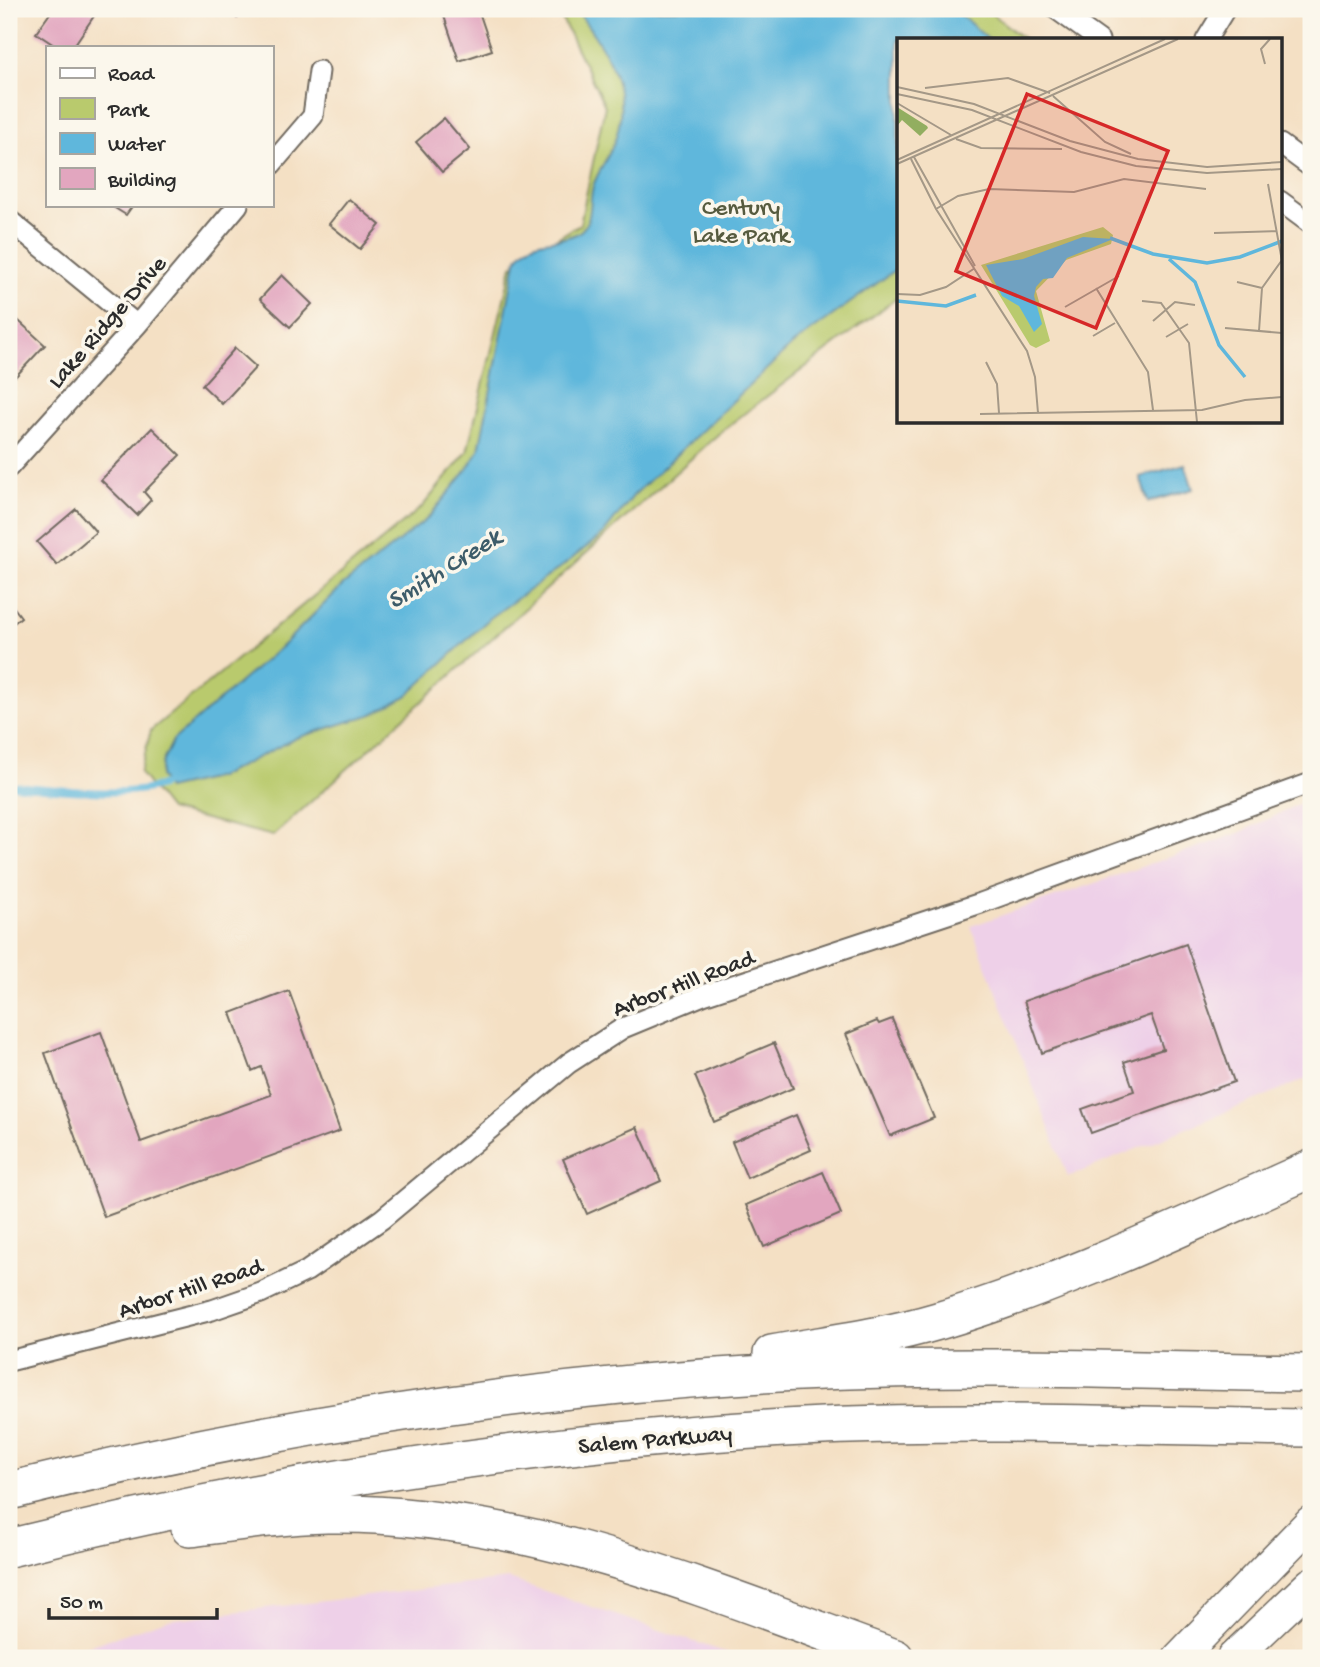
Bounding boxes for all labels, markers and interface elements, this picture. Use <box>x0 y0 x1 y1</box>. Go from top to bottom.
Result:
inset map <box>897 38 1282 424</box>
legend <box>46 46 273 206</box>
text: Road <box>108 64 156 89</box>
text: Park <box>107 100 151 125</box>
text: Water <box>108 134 166 159</box>
text: Building <box>107 170 177 195</box>
park label: Century Lake Park <box>693 195 792 252</box>
street label: Lake Ridge Drive <box>43 250 175 396</box>
water label: Smith Creek <box>383 522 510 618</box>
street label: Arbor Hill Road <box>609 944 761 1026</box>
street label: Arbor Hill Road <box>115 1253 269 1327</box>
street label: Salem Parkway <box>577 1420 734 1463</box>
scale bar <box>49 1576 217 1620</box>
text: 50 m <box>60 1592 103 1617</box>

